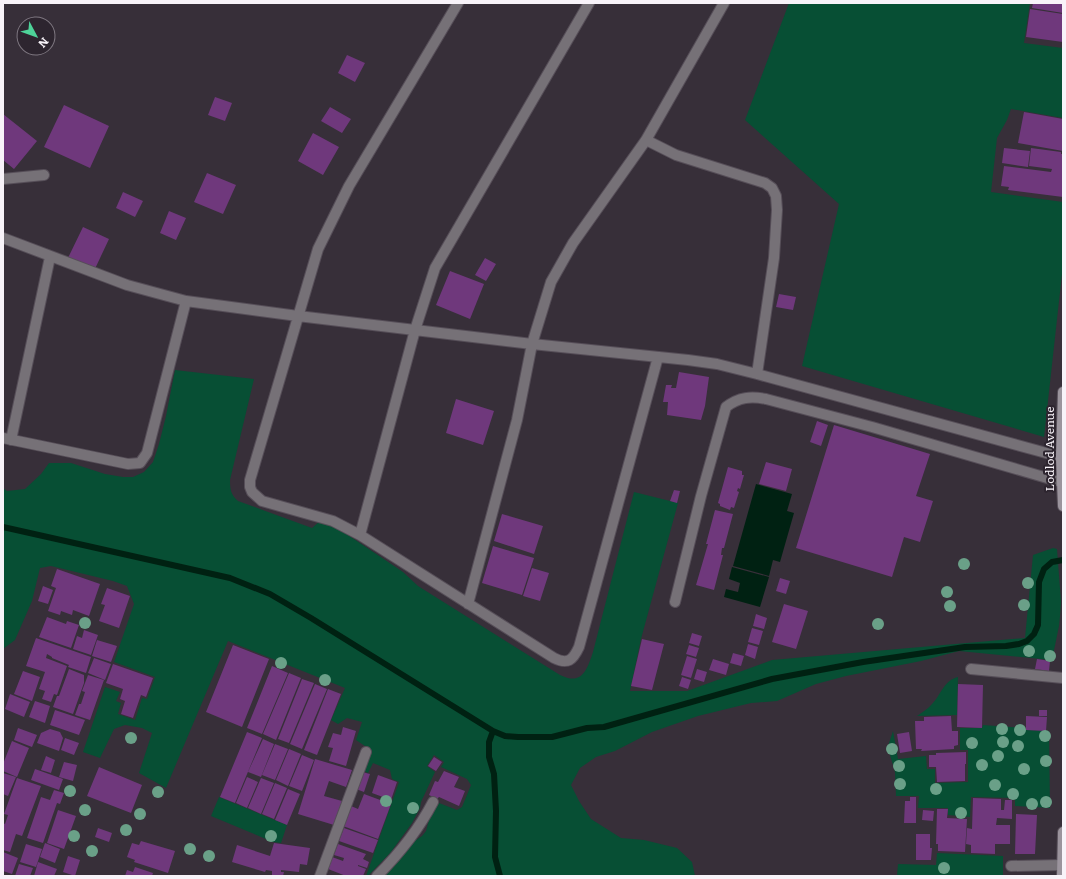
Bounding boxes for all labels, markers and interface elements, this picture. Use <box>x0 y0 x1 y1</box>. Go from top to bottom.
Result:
north arrow <box>16 16 56 56</box>
text: N <box>35 34 53 52</box>
street label: Lodlod Avenue <box>1040 407 1058 491</box>

